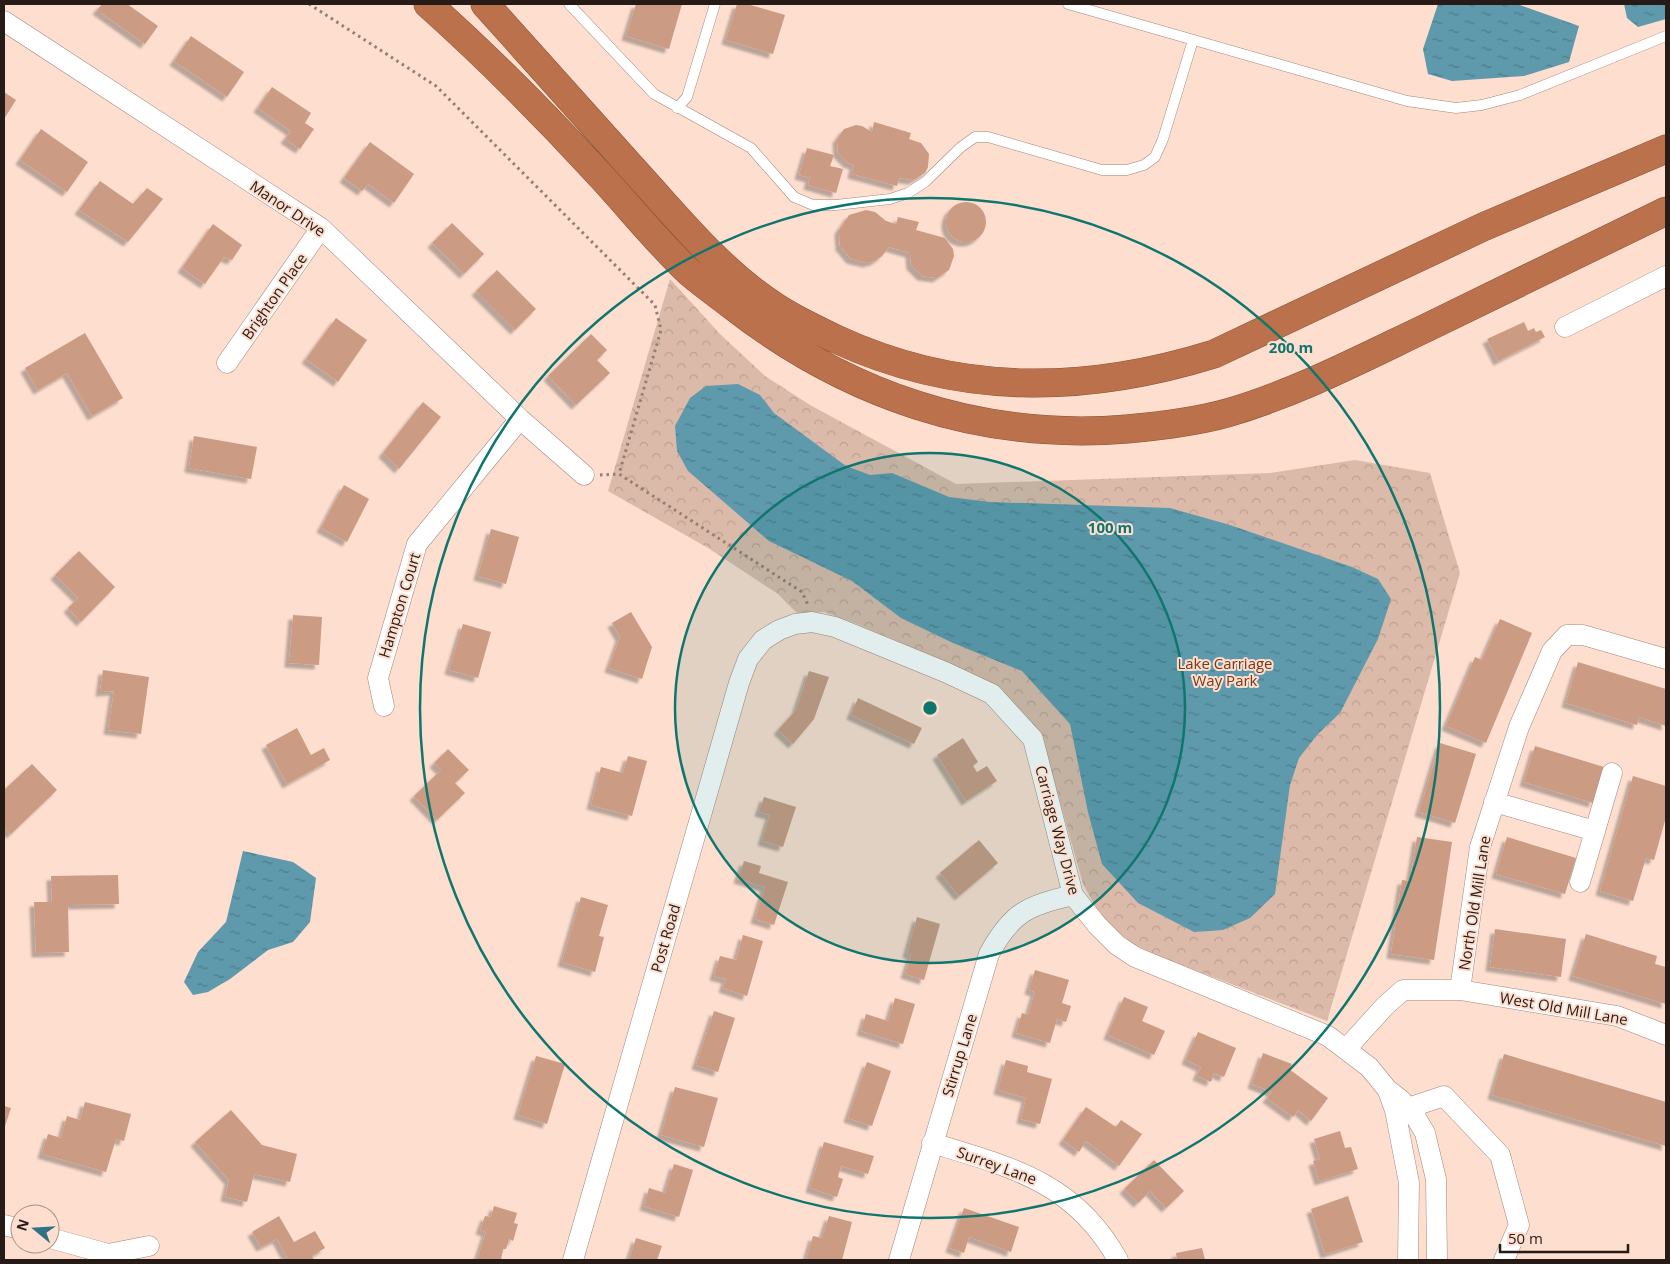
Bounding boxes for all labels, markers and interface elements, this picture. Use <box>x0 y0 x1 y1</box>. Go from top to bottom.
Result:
street label: Manor Drive <box>246 175 330 241</box>
street label: Brighton Place <box>237 249 311 343</box>
text: 200 m <box>1269 337 1313 357</box>
text: 100 m <box>1088 517 1132 537</box>
street label: Hampton Court <box>373 550 425 660</box>
park label: Lake Carriage Way Park <box>1177 653 1273 690</box>
centre of rings <box>921 699 939 717</box>
street label: Carriage Way Drive <box>1031 763 1085 897</box>
street label: North Old Mill Lane <box>1453 834 1495 972</box>
street label: Post Road <box>646 901 684 975</box>
street label: West Old Mill Lane <box>1498 987 1630 1029</box>
street label: Stirrup Lane <box>937 1011 981 1099</box>
street label: Surrey Lane <box>954 1141 1040 1189</box>
north arrow <box>10 1204 60 1254</box>
text: N <box>11 1216 33 1233</box>
scale bar <box>1500 1222 1628 1254</box>
text: 50 m <box>1508 1228 1543 1248</box>

